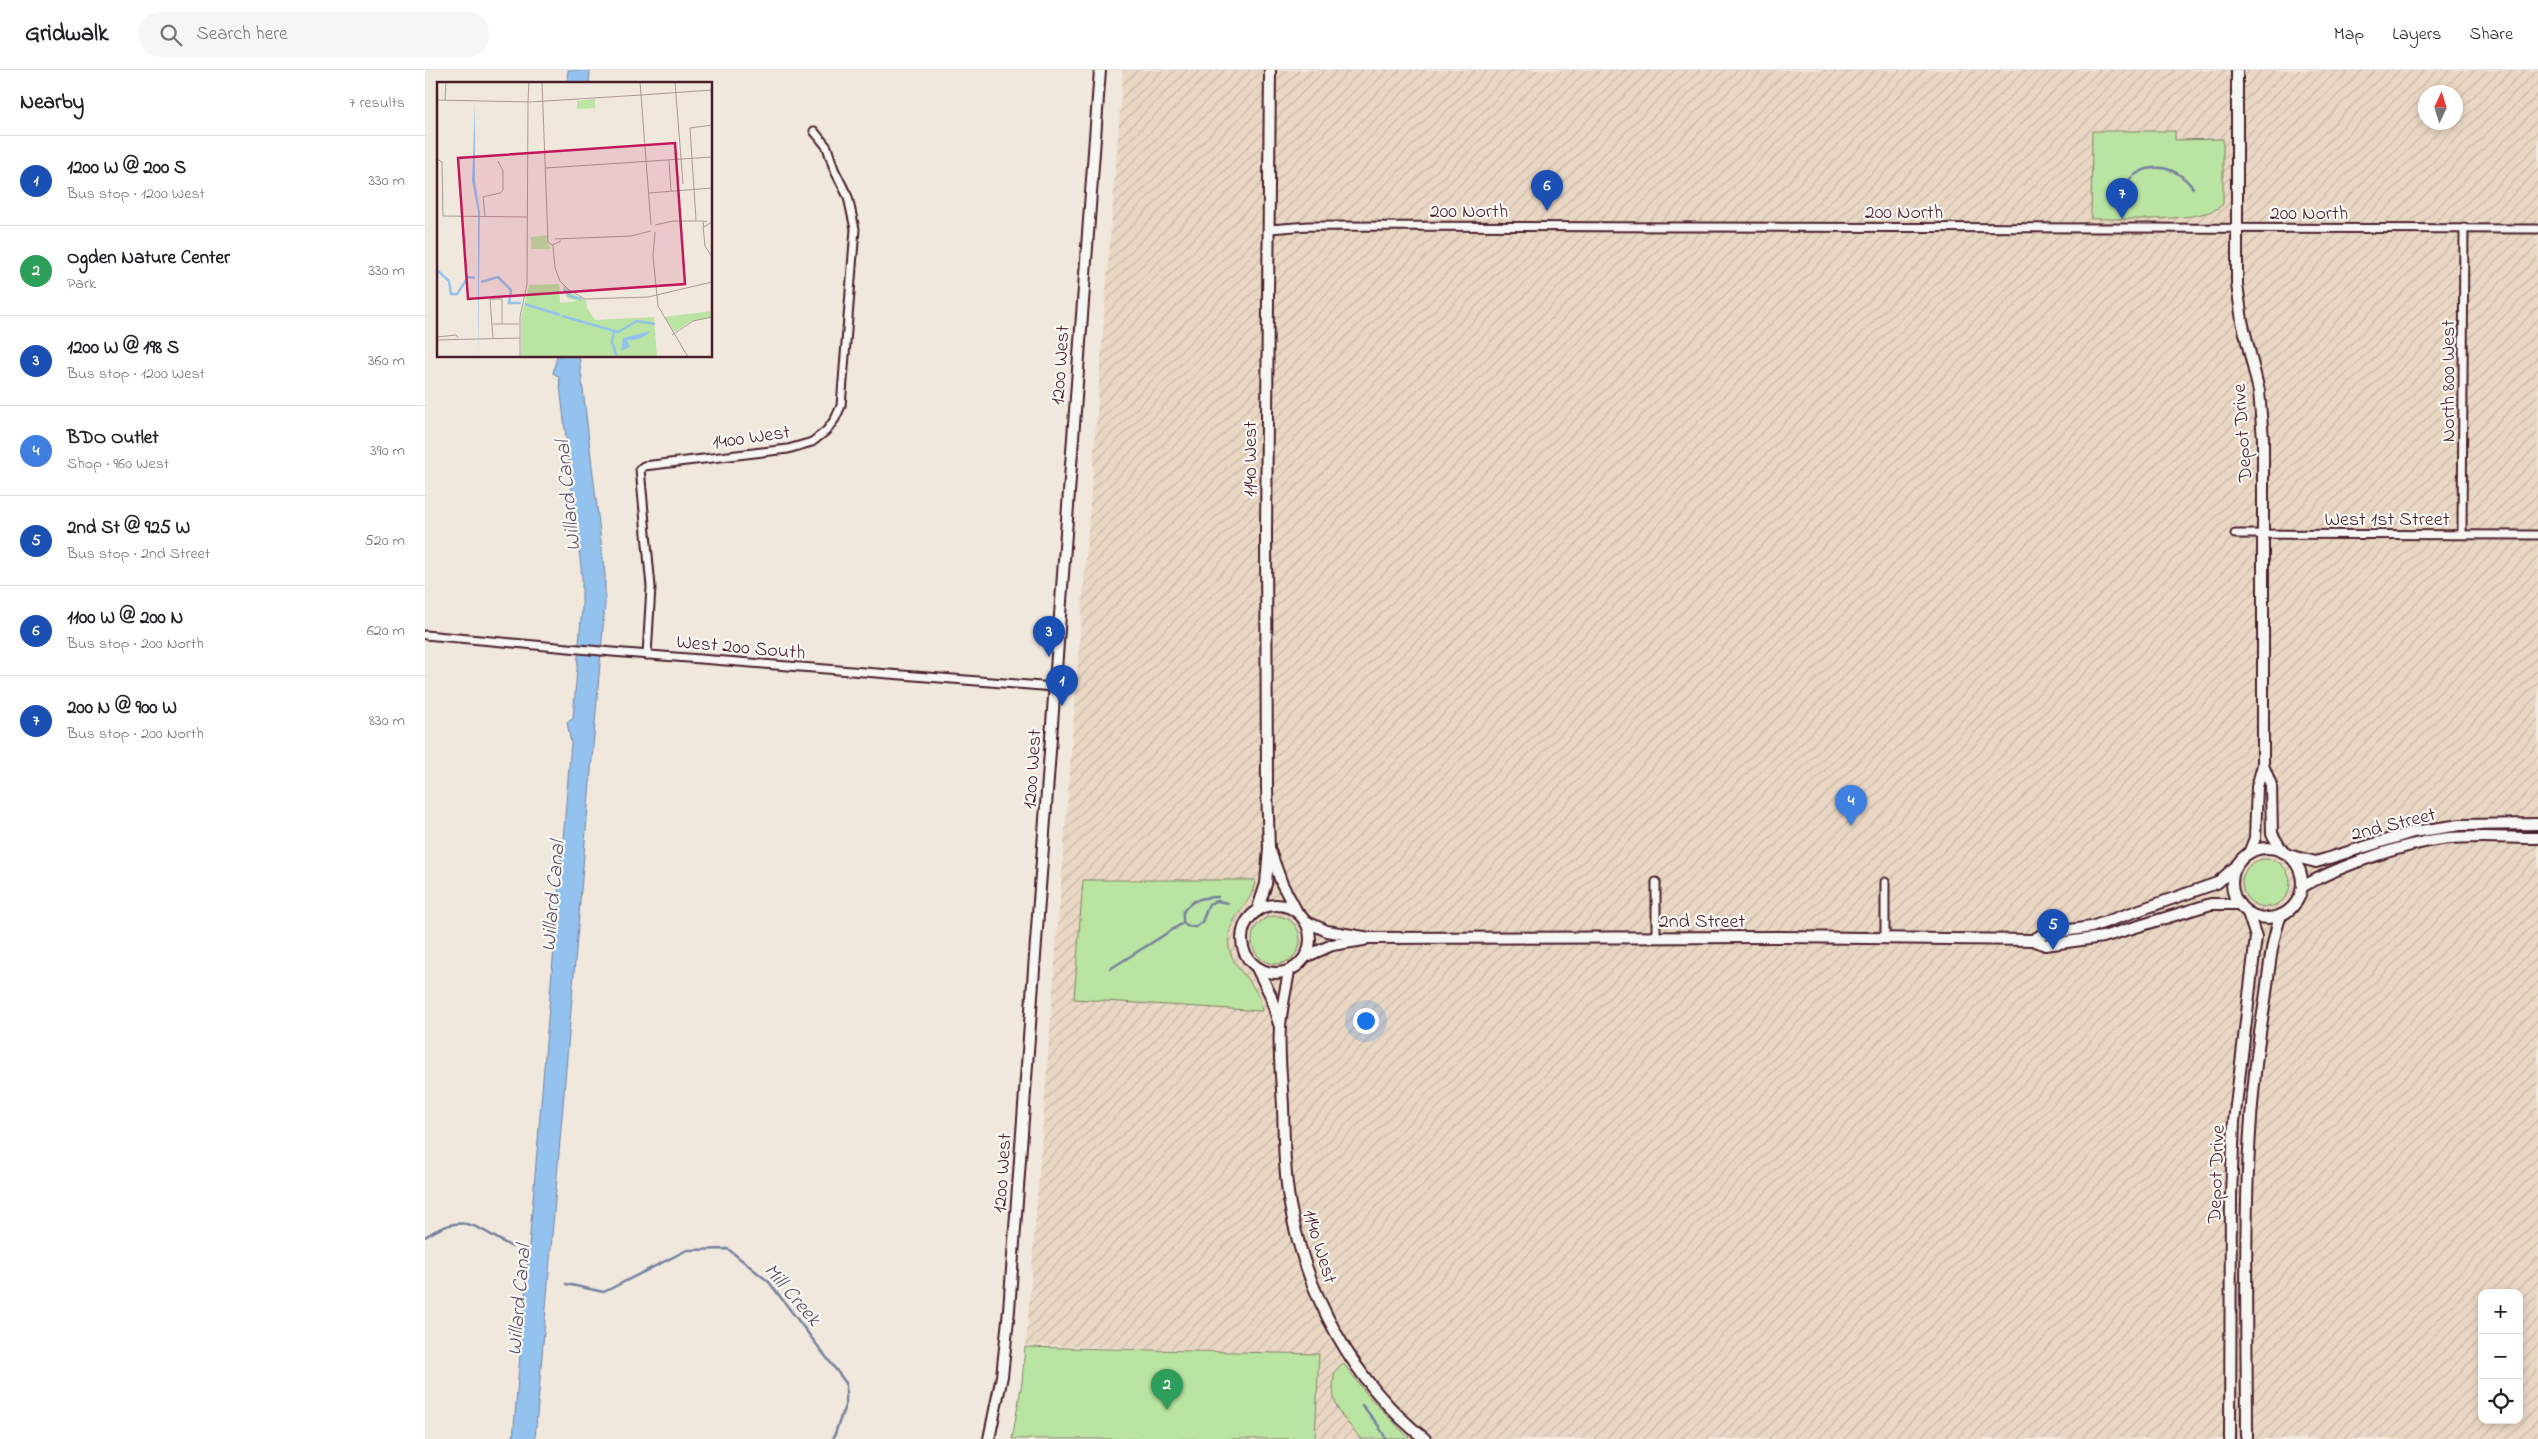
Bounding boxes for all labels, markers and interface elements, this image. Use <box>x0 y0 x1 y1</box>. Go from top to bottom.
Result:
search box <box>139 12 489 57</box>
text: Gridwalk <box>25 17 109 52</box>
icon: search <box>157 21 185 49</box>
text: Search here <box>197 21 288 48</box>
text: Map <box>2334 22 2364 48</box>
text: Layers <box>2392 22 2442 48</box>
text: Share <box>2470 22 2513 48</box>
inset map <box>437 82 713 358</box>
north arrow <box>2418 85 2463 130</box>
text: Nearby <box>20 88 84 118</box>
text: 7 results <box>349 91 405 115</box>
text: 1200 W @ 200 S <box>67 155 186 182</box>
text: 1 <box>33 169 39 193</box>
text: 330 m <box>368 169 405 193</box>
pin: 6 <box>1531 170 1563 211</box>
pin: 7 <box>2106 178 2138 219</box>
text: Bus stop · 1200 West <box>67 182 205 206</box>
street label: 200 North <box>1430 198 1508 227</box>
street label: 200 North <box>1865 199 1943 228</box>
street label: 200 North <box>2270 200 2348 229</box>
text: Ogden Nature Center <box>67 245 230 272</box>
text: 2 <box>32 259 40 283</box>
text: 330 m <box>368 259 405 283</box>
text: Park <box>67 272 96 296</box>
street label: North 800 West <box>2435 319 2464 442</box>
street label: 1200 West <box>1044 324 1079 406</box>
text: 1200 W @ 198 S <box>67 335 179 362</box>
text: 3 <box>33 349 39 373</box>
text: 360 m <box>368 349 405 373</box>
text: Bus stop · 1200 West <box>67 362 205 386</box>
street label: Depot Drive <box>2226 383 2261 484</box>
street label: 1400 West <box>711 419 792 458</box>
street label: 1140 West <box>1237 421 1266 497</box>
text: BDO Outlet <box>67 425 159 452</box>
water label: Willard Canal <box>548 436 590 553</box>
text: 4 <box>33 439 39 463</box>
text: 390 m <box>370 439 405 463</box>
text: Shop · 960 West <box>67 452 169 476</box>
street label: West 1st Street <box>2324 506 2450 535</box>
text: 2nd St @ 925 W <box>67 515 190 542</box>
text: 5 <box>31 529 41 553</box>
text: 520 m <box>365 529 405 553</box>
text: Bus stop · 2nd Street <box>67 542 210 566</box>
text: 1100 W @ 200 N <box>67 605 183 632</box>
pin: 3 <box>1033 616 1065 657</box>
text: 6 <box>32 619 40 643</box>
text: 620 m <box>367 619 405 643</box>
street label: West 200 South <box>675 628 807 669</box>
text: Bus stop · 200 North <box>67 632 204 656</box>
pin: 1 <box>1046 665 1078 706</box>
text: 200 N @ 900 W <box>67 695 177 722</box>
text: 7 <box>33 709 39 733</box>
text: 830 m <box>369 709 405 733</box>
text: Bus stop · 200 North <box>67 722 204 746</box>
street label: 1200 West <box>1016 728 1051 810</box>
pin: 4 <box>1835 785 1867 826</box>
street label: 2nd Street <box>2348 801 2439 850</box>
water label: Willard Canal <box>534 837 574 953</box>
street label: 2nd Street <box>1659 908 1745 937</box>
pin: 5 <box>2037 909 2069 950</box>
your location <box>1353 1008 1379 1034</box>
street label: Depot Drive <box>2201 1124 2234 1225</box>
street label: 1200 West <box>986 1132 1021 1214</box>
street label: 1140 West <box>1294 1206 1344 1288</box>
water label: Willard Canal <box>500 1241 540 1357</box>
water label: Mill Creek <box>756 1257 828 1334</box>
map controls <box>2478 1289 2523 1424</box>
button: + <box>2478 1289 2523 1334</box>
button: − <box>2478 1334 2523 1379</box>
pin: 2 <box>1151 1369 1183 1410</box>
button: locate <box>2478 1379 2523 1424</box>

